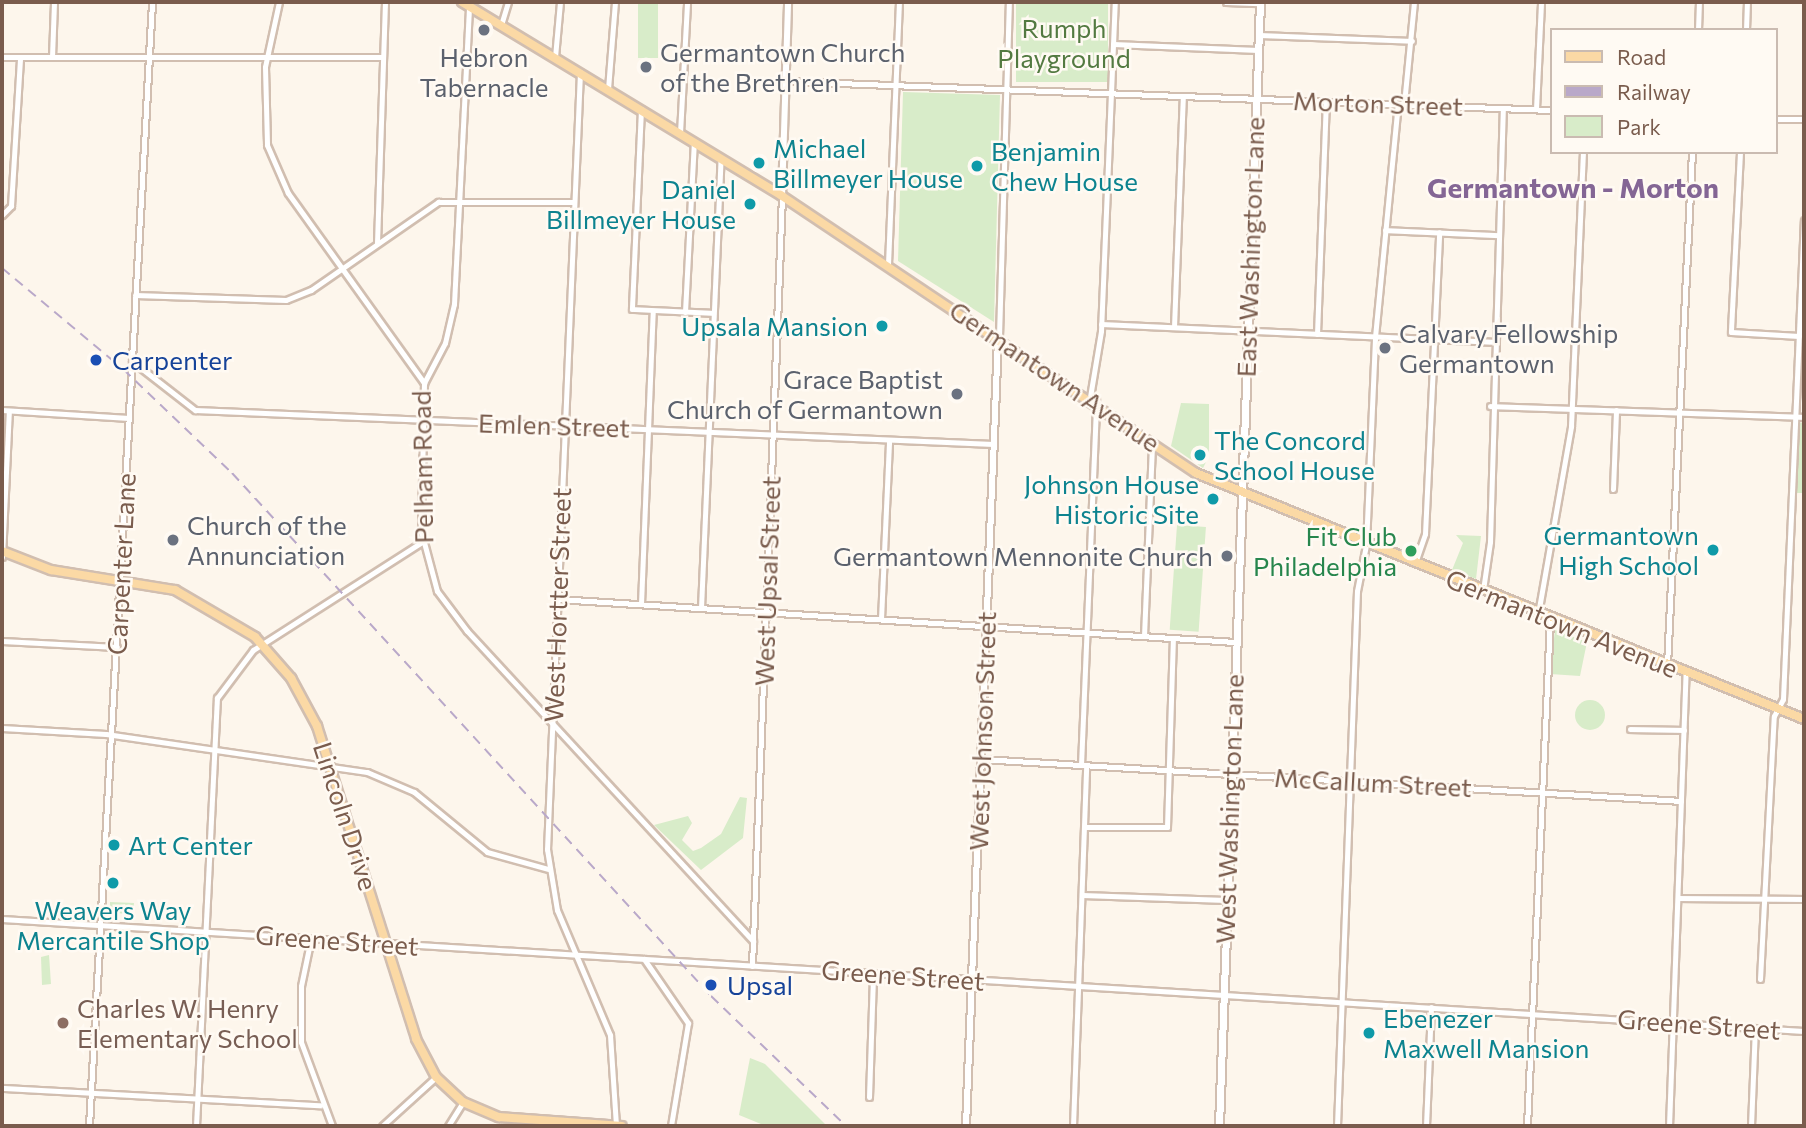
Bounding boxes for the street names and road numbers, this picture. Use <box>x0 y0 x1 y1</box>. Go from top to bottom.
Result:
street label: Morton Street <box>1292 84 1464 122</box>
street label: East Washington Lane <box>1230 116 1270 378</box>
street label: Germantown Avenue <box>944 294 1166 458</box>
street label: Pelham Road <box>405 390 439 544</box>
street label: Emlen Street <box>478 407 630 443</box>
street label: Carpenter Lane <box>101 472 141 656</box>
street label: West Upsal Street <box>748 475 786 687</box>
street label: West Hortter Street <box>537 487 577 723</box>
street label: Germantown Avenue <box>1442 562 1682 684</box>
street label: West Johnson Street <box>962 611 1002 851</box>
street label: West Washington Lane <box>1209 674 1249 944</box>
street label: Lincoln Drive <box>307 738 385 894</box>
street label: McCallum Street <box>1273 761 1473 803</box>
street label: Greene Street <box>254 919 420 961</box>
street label: Greene Street <box>820 954 986 996</box>
street label: Greene Street <box>1616 1003 1782 1045</box>

